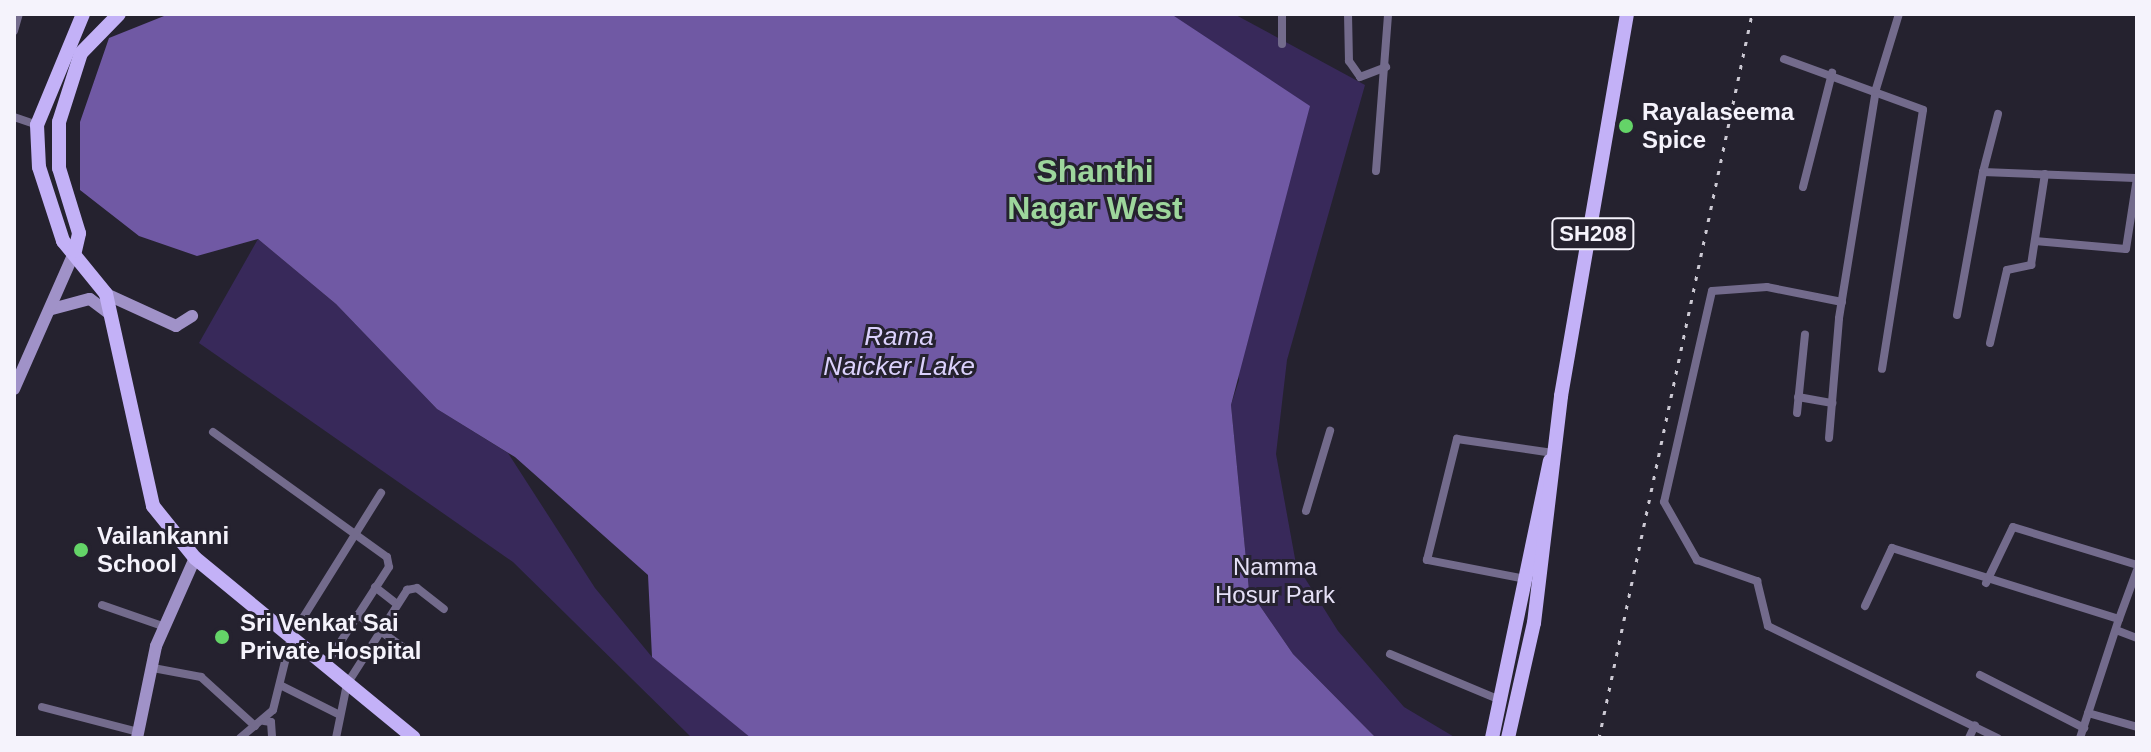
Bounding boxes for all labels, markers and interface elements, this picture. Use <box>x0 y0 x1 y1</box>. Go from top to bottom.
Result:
place label: Rayalaseema Spice <box>1642 98 1794 154</box>
marker: Rayalaseema Spice <box>1617 117 1635 135</box>
district label: Shanthi Nagar West <box>1007 153 1183 228</box>
road number: SH208 <box>1551 216 1635 252</box>
water label: Rama Naicker Lake <box>823 321 975 382</box>
place label: Vailankanni School <box>97 522 229 578</box>
marker: Vailankanni School <box>72 541 90 559</box>
park label: Namma Hosur Park <box>1215 553 1335 609</box>
place label: Sri Venkat Sai Private Hospital <box>240 609 421 665</box>
marker: Sri Venkat Sai Private Hospital <box>211 626 233 648</box>

